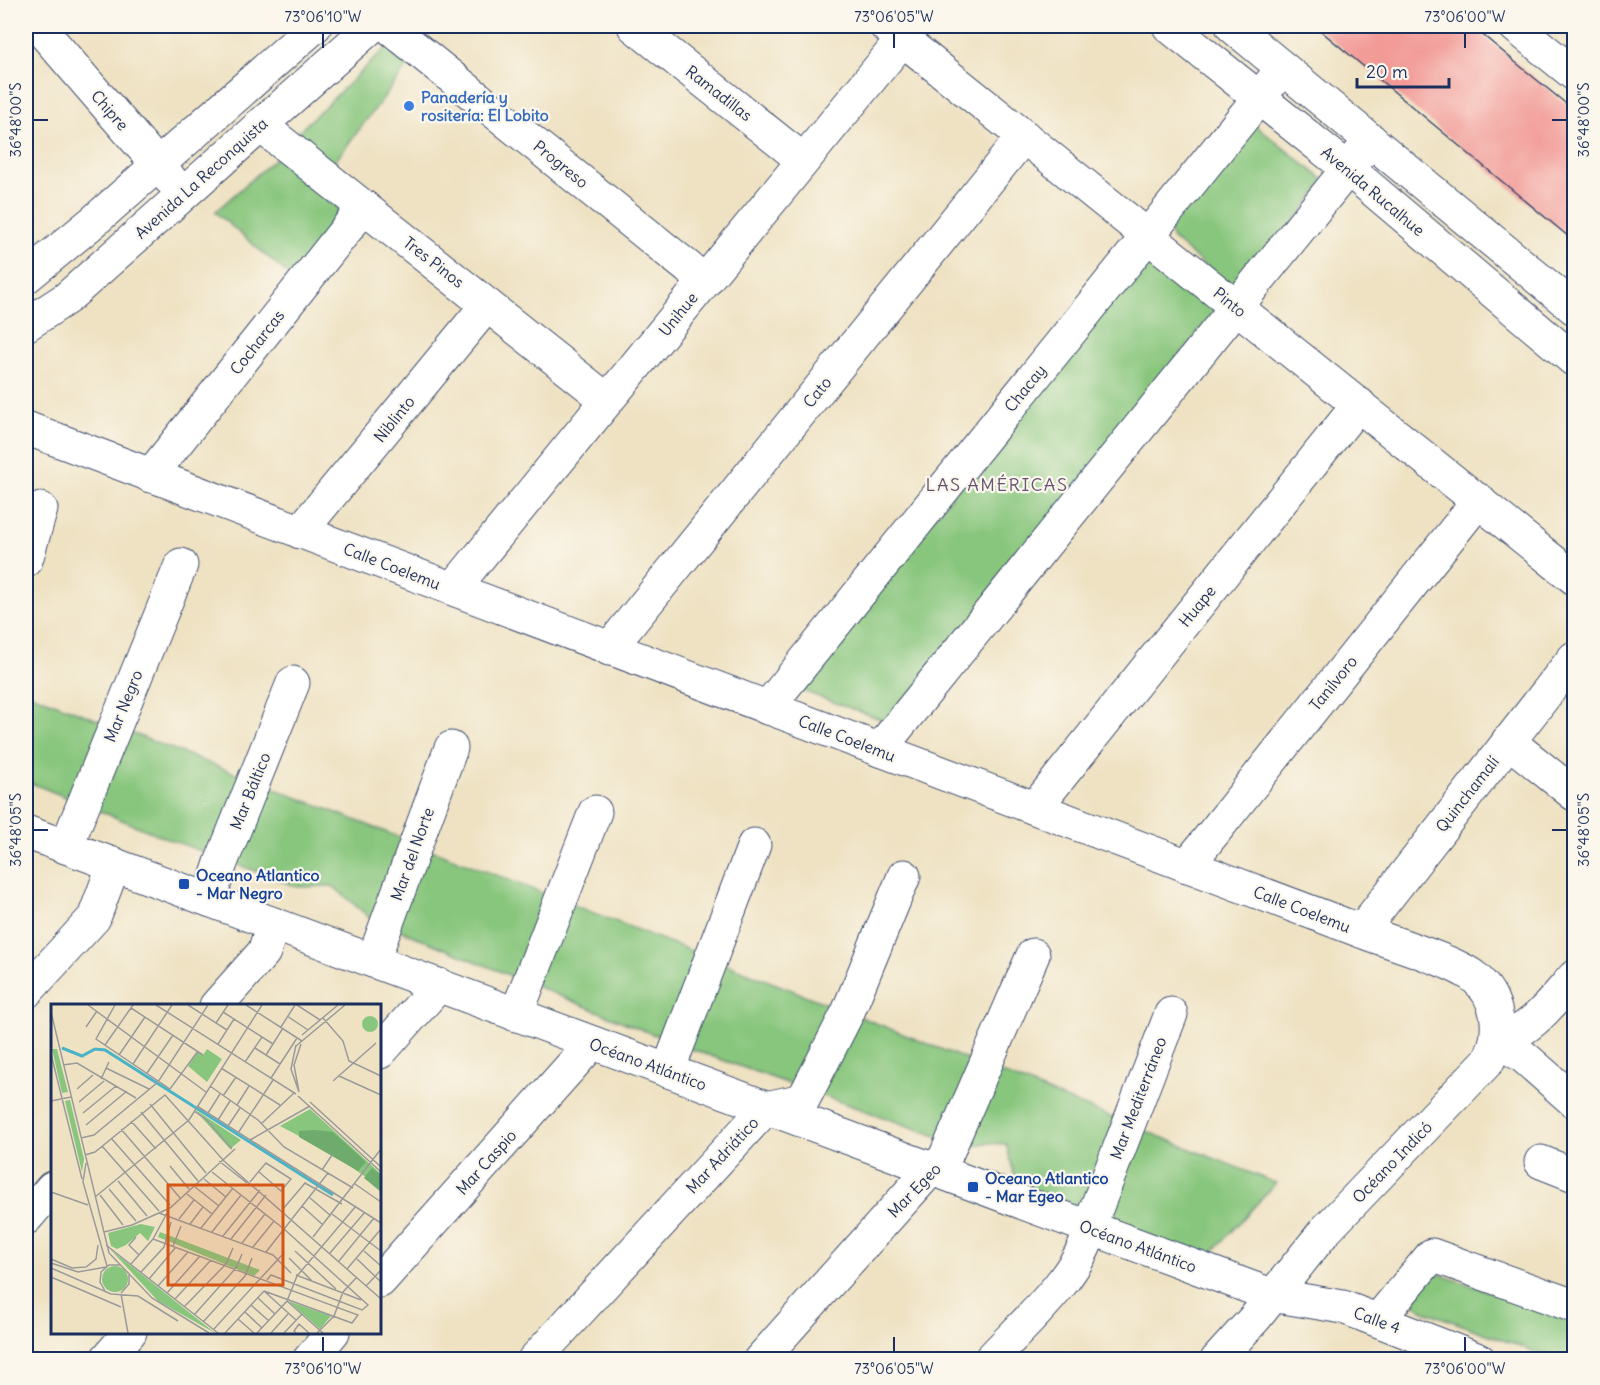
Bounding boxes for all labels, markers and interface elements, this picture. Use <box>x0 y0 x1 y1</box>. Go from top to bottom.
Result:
text: 73°06'10"W <box>285 7 362 26</box>
text: 73°06'05"W <box>854 7 934 26</box>
text: 73°06'00"W <box>1425 7 1506 26</box>
scale bar <box>1357 51 1448 89</box>
text: 20 m <box>1366 60 1408 83</box>
street label: Ramadillas <box>682 61 756 125</box>
text: 36°48'00"S <box>6 82 25 158</box>
text: 36°48'00"S <box>1574 82 1593 158</box>
street label: Chipre <box>87 86 133 134</box>
place label: Panadería y rositería: El Lobito <box>421 87 549 125</box>
marker: Panadería y rositería: El Lobito <box>402 99 416 113</box>
street label: Avenida La Reconquista <box>131 113 271 243</box>
street label: Progreso <box>529 136 593 192</box>
street label: Avenida Rucalhue <box>1317 142 1429 240</box>
street label: Tres Pinos <box>400 232 468 292</box>
street label: Pinto <box>1209 283 1251 321</box>
street label: Unihue <box>654 288 702 340</box>
street label: Cocharcas <box>226 306 288 378</box>
street label: Chacay <box>1000 360 1050 416</box>
street label: Cato <box>799 373 835 411</box>
street label: Niblinto <box>369 392 419 446</box>
district label: LAS AMÉRICAS <box>926 473 1068 496</box>
street label: Calle Coelemu <box>341 538 443 594</box>
street label: Huape <box>1174 581 1220 631</box>
street label: Tanilvoro <box>1305 651 1361 715</box>
street label: Mar Negro <box>99 667 147 745</box>
street label: Calle Coelemu <box>796 710 898 766</box>
street label: Mar Báltico <box>225 749 275 833</box>
street label: Quinchamalí <box>1431 752 1503 836</box>
text: 36°48'05"S <box>6 793 25 867</box>
text: 36°48'05"S <box>1574 793 1593 867</box>
street label: Mar del Norte <box>386 805 438 903</box>
place label: Oceano Atlantico - Mar Negro <box>196 865 319 904</box>
marker: Oceano Atlantico - Mar Negro <box>177 877 191 891</box>
street label: Calle Coelemu <box>1251 881 1353 937</box>
inset map <box>51 1004 381 1334</box>
street label: Océano Atlántico <box>587 1033 709 1095</box>
street label: Mar Mediterráneo <box>1105 1034 1171 1162</box>
street label: Mar Adriático <box>682 1113 762 1197</box>
street label: Océano Indicó <box>1348 1117 1436 1207</box>
street label: Mar Caspio <box>452 1125 520 1199</box>
street label: Mar Egeo <box>883 1159 945 1221</box>
place label: Oceano Atlantico - Mar Egeo <box>985 1168 1108 1207</box>
marker: Oceano Atlantico - Mar Egeo <box>966 1180 980 1194</box>
street label: Océano Atlántico <box>1077 1215 1199 1277</box>
street label: Calle 4 <box>1351 1302 1403 1338</box>
text: 73°06'10"W <box>285 1359 362 1378</box>
text: 73°06'05"W <box>854 1359 934 1378</box>
text: 73°06'00"W <box>1425 1359 1506 1378</box>

